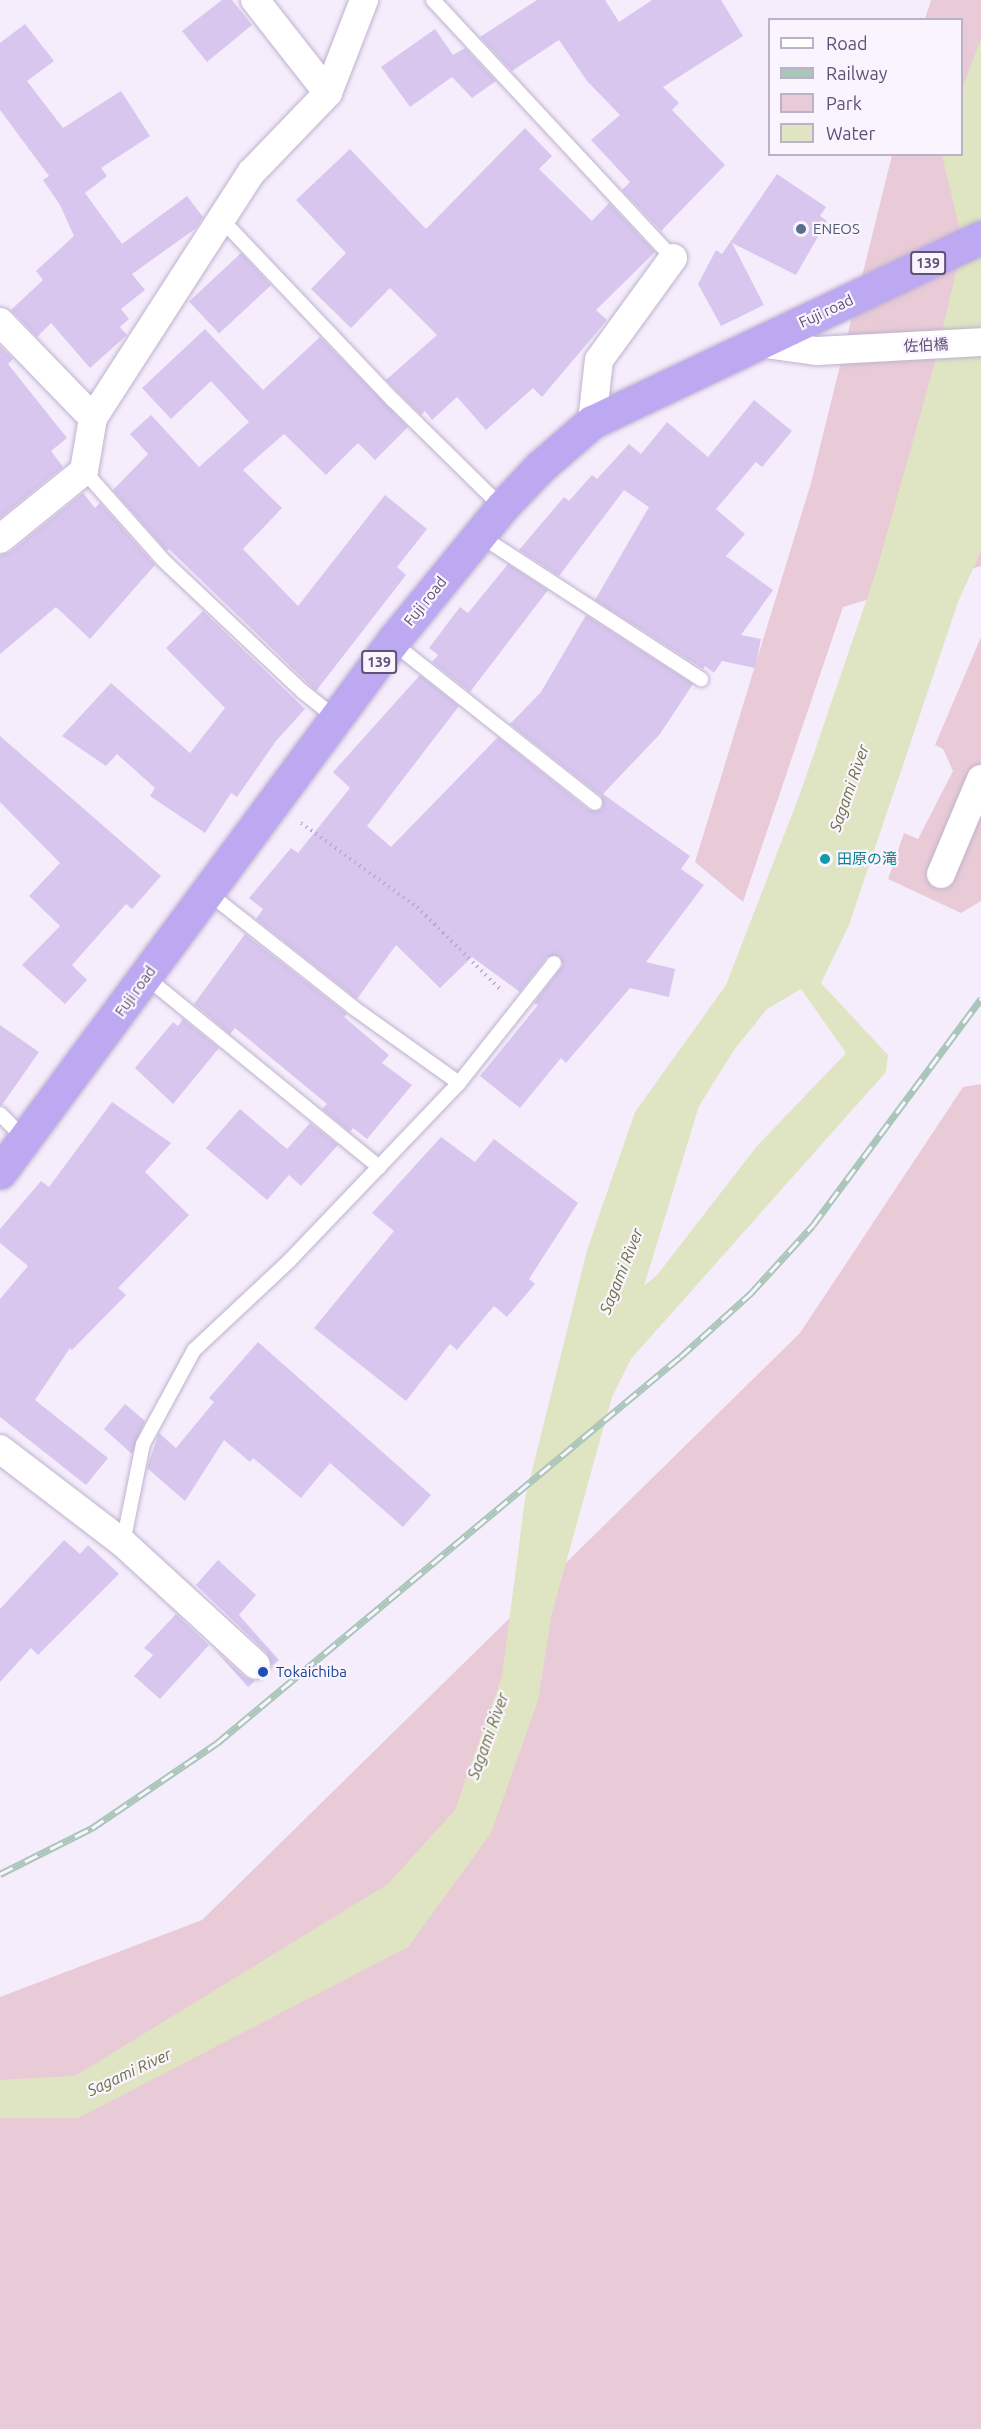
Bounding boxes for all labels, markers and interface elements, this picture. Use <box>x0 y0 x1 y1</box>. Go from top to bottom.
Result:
legend <box>768 18 963 156</box>
text: Road <box>826 33 868 53</box>
text: Railway <box>826 63 887 83</box>
text: Park <box>826 93 862 113</box>
text: Water <box>826 123 875 143</box>
place label: ENEOS <box>813 220 860 238</box>
marker: ENEOS <box>794 222 808 236</box>
road number: 139 <box>910 252 946 274</box>
street label: Fuji road <box>796 291 856 331</box>
street label: 佐伯橋 <box>903 335 949 355</box>
street label: Fuji road <box>400 573 450 629</box>
road number: 139 <box>361 651 397 673</box>
water label: Sagami River <box>825 742 873 834</box>
place label: 田原の滝 <box>837 850 897 868</box>
marker: 田原の滝 <box>818 852 832 866</box>
street label: Fuji road <box>111 962 159 1020</box>
water label: Sagami River <box>595 1225 647 1317</box>
marker: Tokaichiba <box>254 1663 272 1681</box>
place label: Tokaichiba <box>276 1663 347 1681</box>
water label: Sagami River <box>463 1690 513 1782</box>
water label: Sagami River <box>84 2044 174 2100</box>

